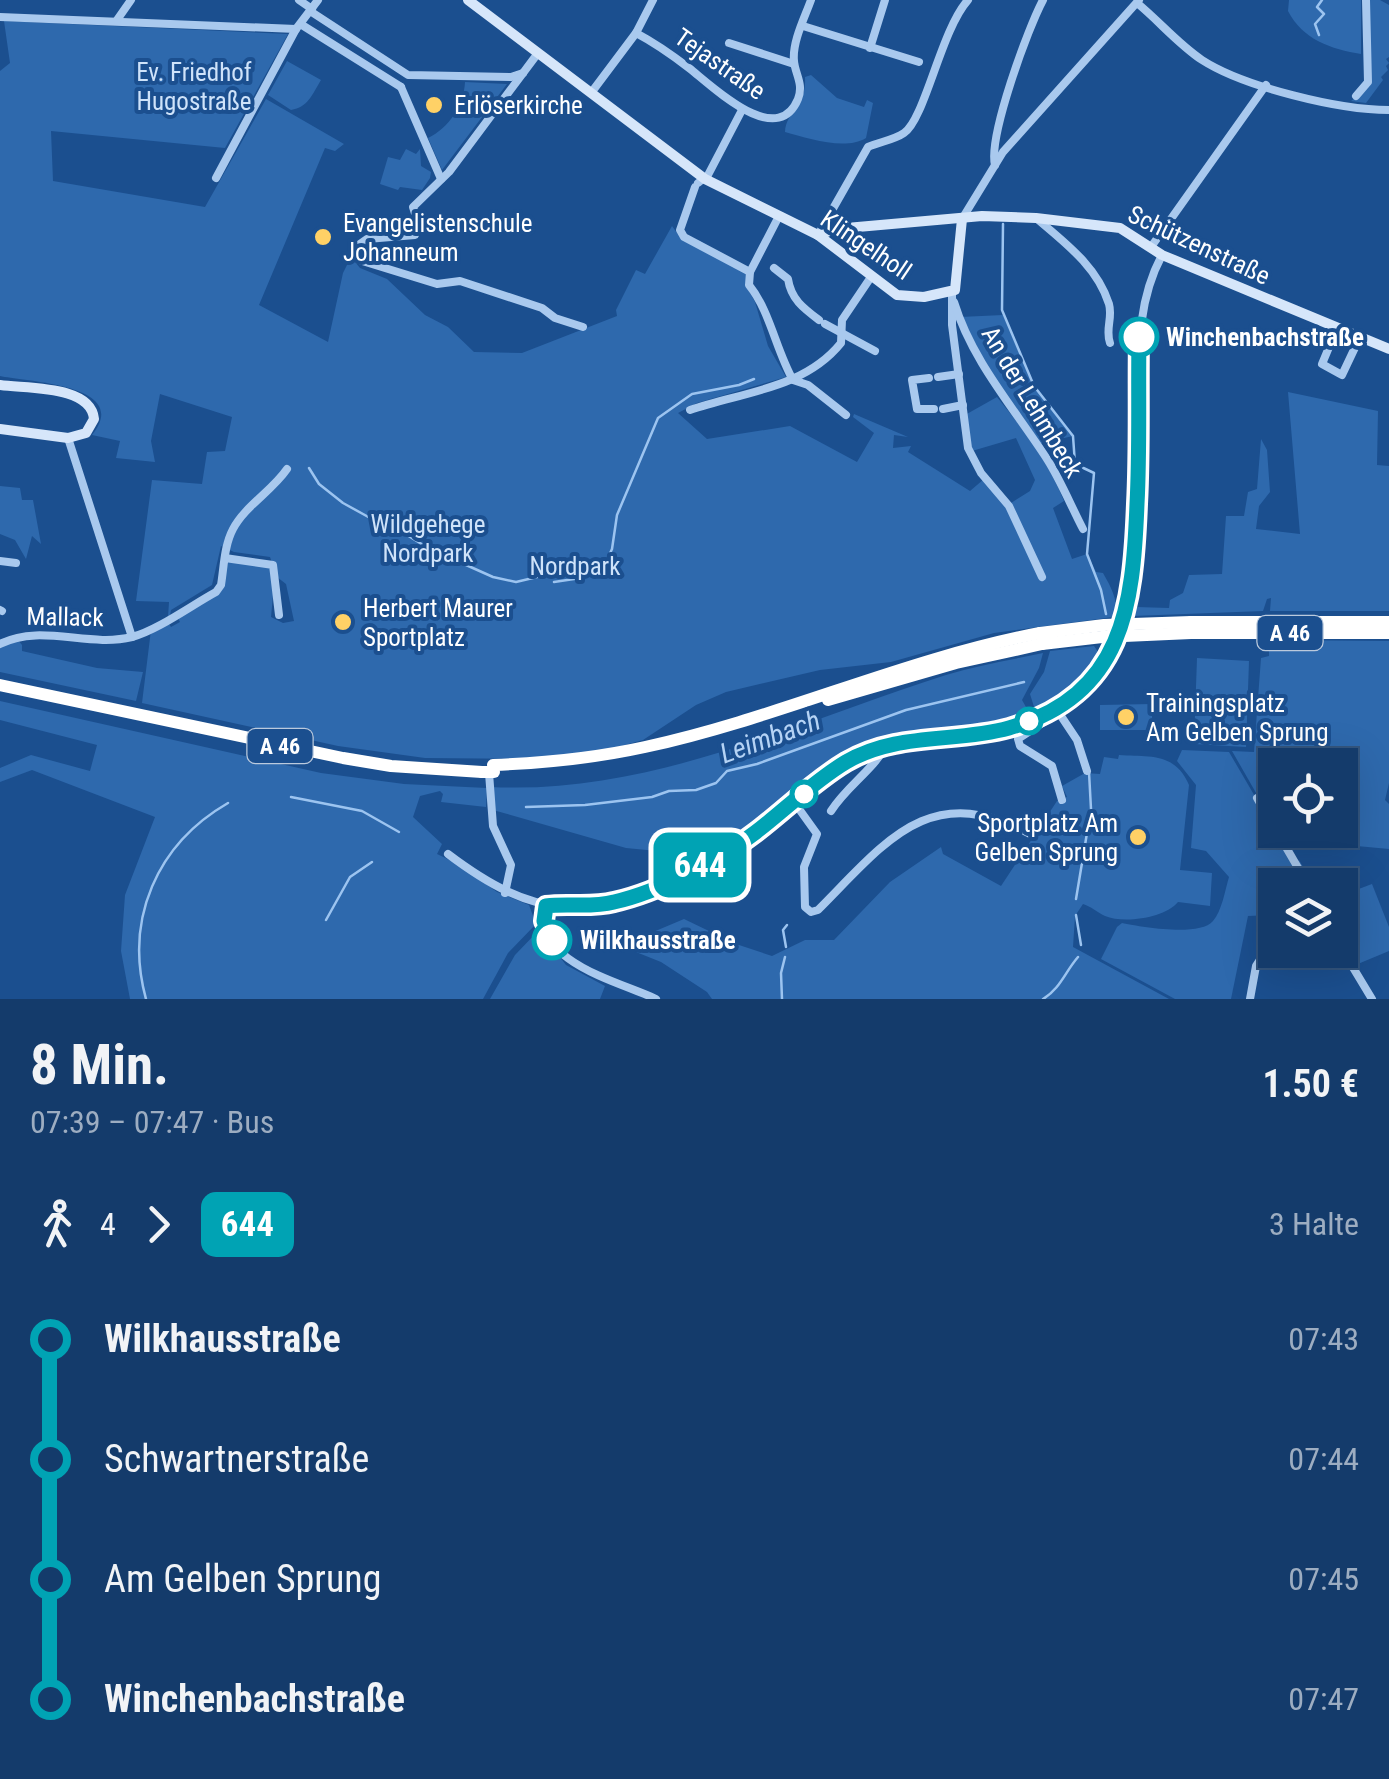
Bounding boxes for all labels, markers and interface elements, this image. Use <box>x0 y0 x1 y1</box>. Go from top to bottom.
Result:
street label: Tejastraße <box>669 22 771 106</box>
park label: Ev. Friedhof Hugostraße <box>136 58 252 116</box>
place label: Erlöserkirche <box>454 91 583 120</box>
marker: Erlöserkirche <box>423 94 445 116</box>
street label: Schützenstraße <box>1123 199 1275 291</box>
street label: Klingelholl <box>815 204 917 286</box>
place label: Evangelistenschule Johanneum <box>343 209 532 267</box>
marker: Evangelistenschule Johanneum <box>312 226 334 248</box>
marker: Winchenbachstraße <box>1120 318 1158 356</box>
street label: An der Lehmbeck <box>976 321 1089 483</box>
place label: Winchenbachstraße <box>1166 323 1364 352</box>
park label: Wildgehege Nordpark <box>371 510 485 568</box>
park label: Nordpark <box>529 552 621 581</box>
place label: Herbert Maurer Sportplatz <box>363 594 513 652</box>
street label: Mallack <box>26 602 105 632</box>
marker: Herbert Maurer Sportplatz <box>332 611 354 633</box>
road number: A 46 <box>1258 616 1322 650</box>
place label: Trainingsplatz Am Gelben Sprung <box>1146 689 1329 747</box>
water label: Leimbach <box>715 704 825 770</box>
marker: Trainingsplatz Am Gelben Sprung <box>1115 706 1137 728</box>
unlabelled marker <box>1016 708 1042 734</box>
road number: A 46 <box>248 729 312 763</box>
map controls <box>1258 748 1358 968</box>
button: locate <box>1258 748 1358 848</box>
unlabelled marker <box>791 781 817 807</box>
place label: Sportplatz Am Gelben Sprung <box>974 809 1118 867</box>
marker: Sportplatz Am Gelben Sprung <box>1127 826 1149 848</box>
line badge: 644 <box>642 832 758 898</box>
text: 644 <box>673 845 727 886</box>
button: layers <box>1258 868 1358 968</box>
marker: Wilkhausstraße <box>533 921 571 959</box>
place label: Wilkhausstraße <box>580 926 736 955</box>
text: 8 Min. <box>30 1033 169 1097</box>
text: 1.50 € <box>1262 1062 1359 1106</box>
text: 07:39 – 07:47 · Bus <box>30 1103 274 1141</box>
icon: walk <box>30 1197 85 1252</box>
icon: forward <box>131 1197 186 1252</box>
text: 644 <box>221 1204 274 1245</box>
text: 4 <box>100 1205 116 1243</box>
text: 3 Halte <box>1269 1205 1359 1243</box>
text: Wilkhausstraße <box>104 1317 341 1361</box>
text: 07:43 <box>1288 1320 1359 1358</box>
text: Schwartnerstraße <box>104 1437 369 1481</box>
text: 07:44 <box>1288 1440 1359 1478</box>
text: Am Gelben Sprung <box>104 1557 381 1601</box>
text: 07:45 <box>1288 1560 1359 1598</box>
text: Winchenbachstraße <box>104 1677 405 1721</box>
text: 07:47 <box>1288 1680 1359 1718</box>

